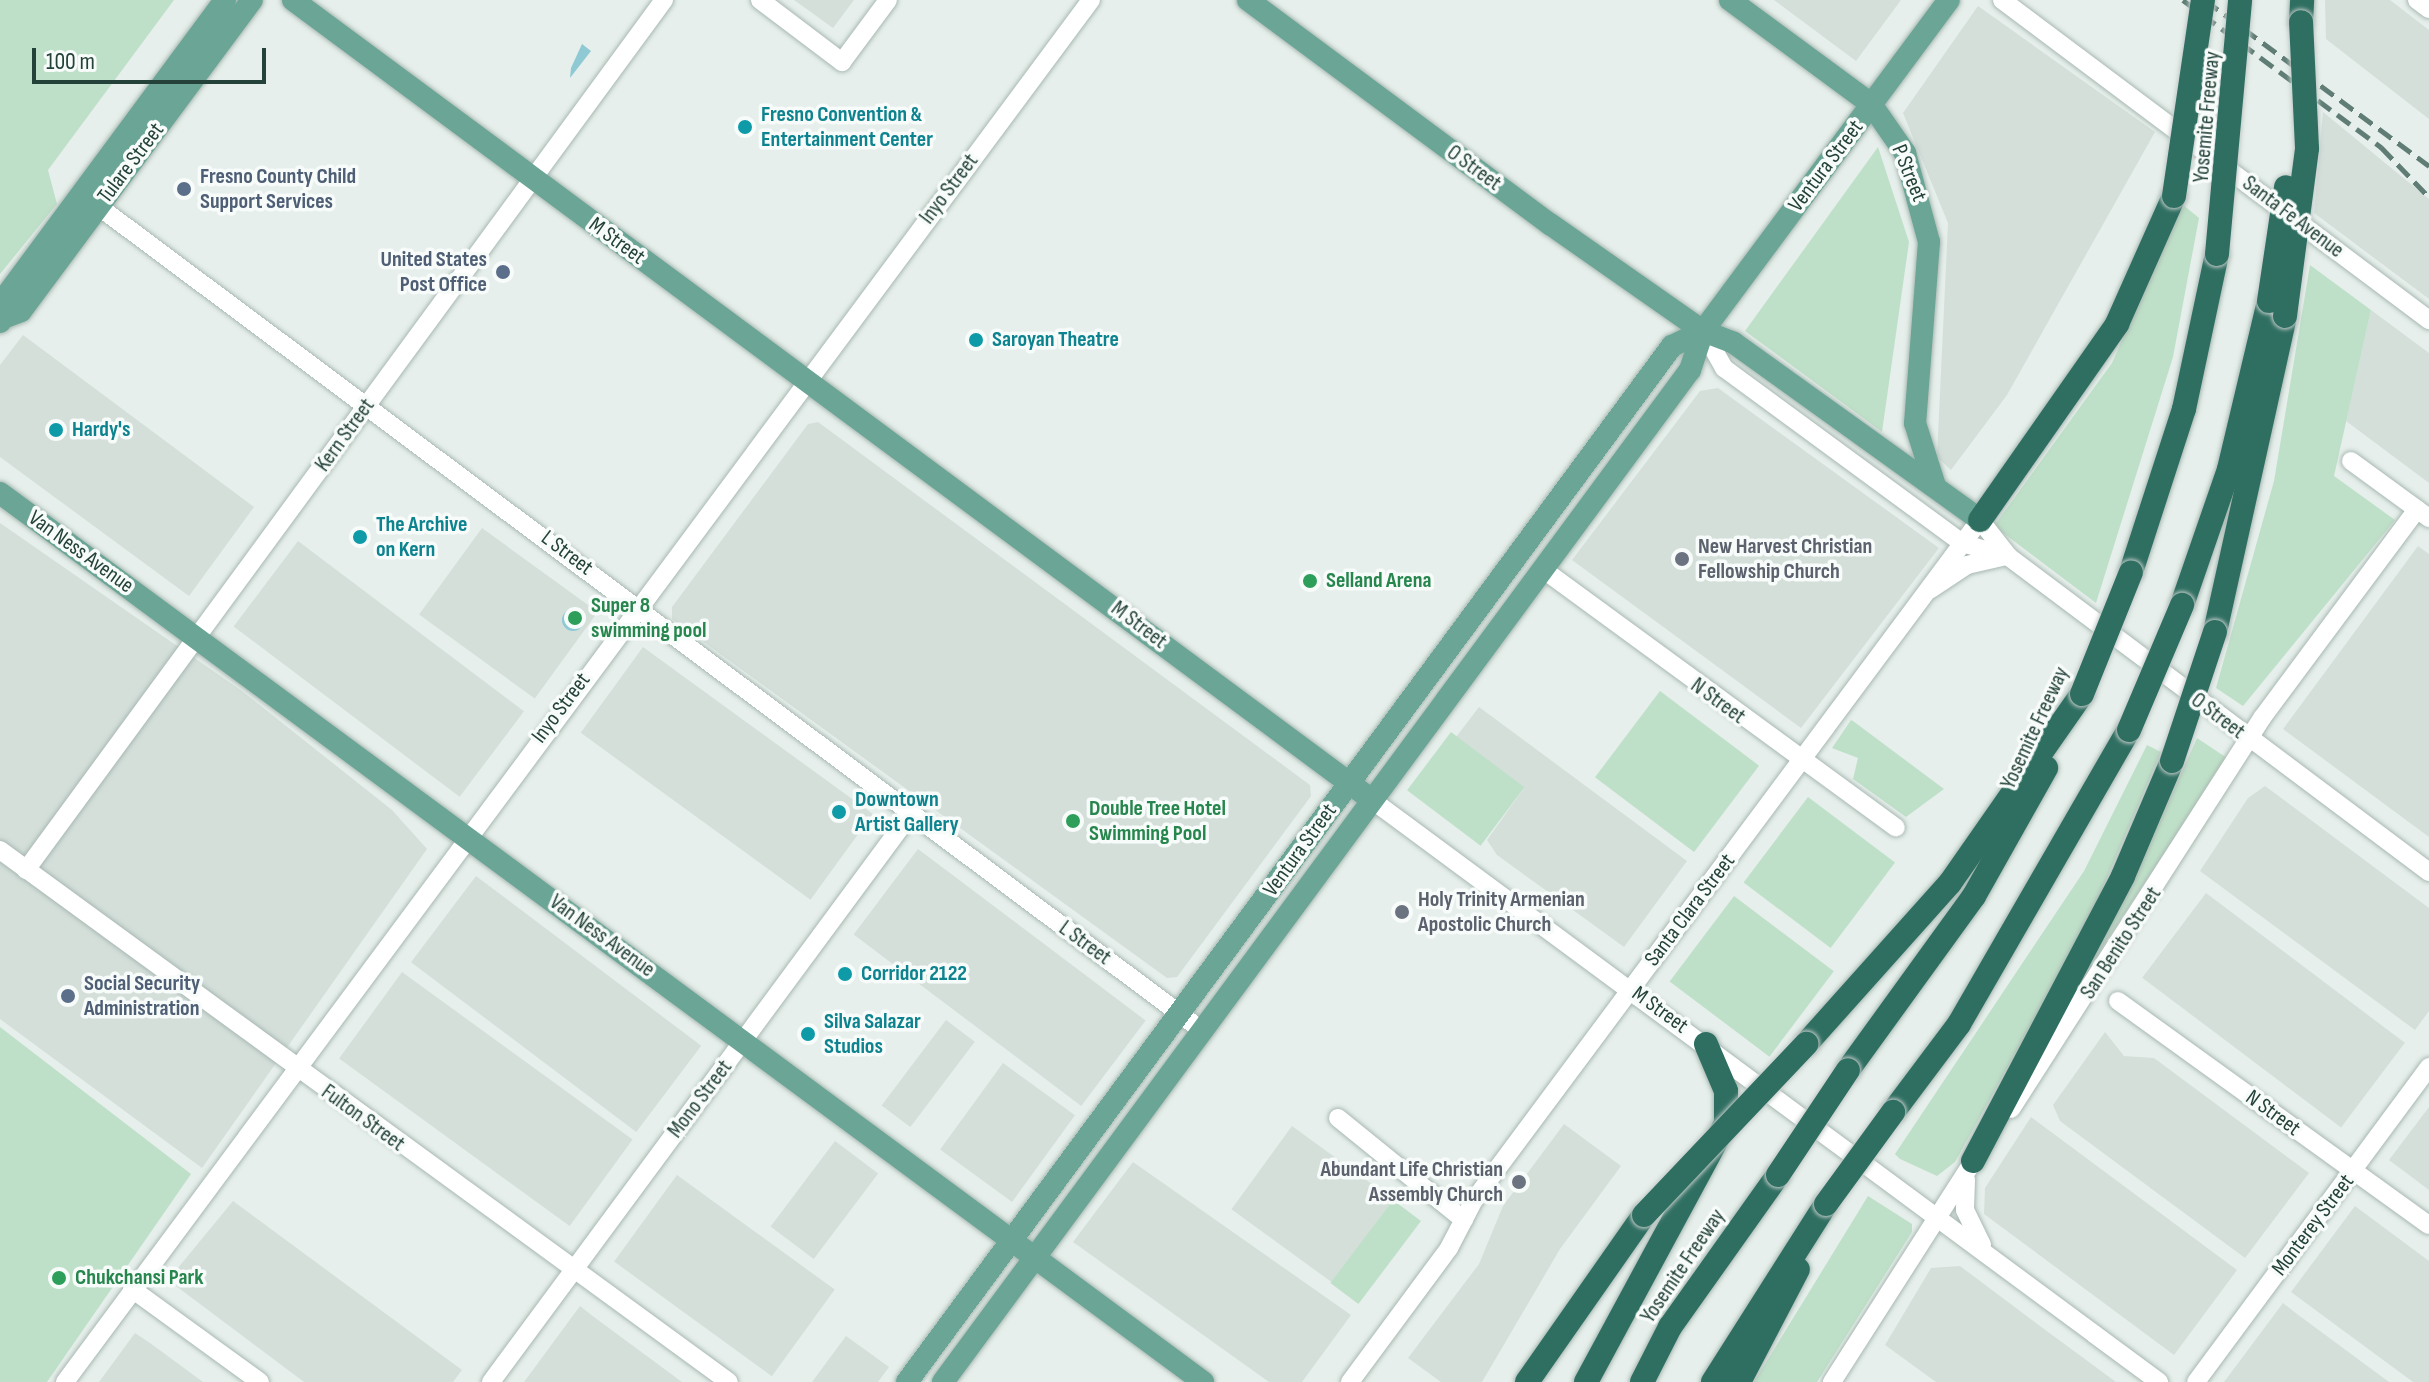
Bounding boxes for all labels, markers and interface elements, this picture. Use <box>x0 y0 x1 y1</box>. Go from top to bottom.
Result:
scale bar <box>36 32 270 82</box>
text: 100 m <box>46 47 95 76</box>
street label: Yosemite Freeway <box>2188 50 2226 184</box>
place label: Fresno Convention & Entertainment Center <box>761 101 933 152</box>
street label: Ventura Street <box>1783 115 1869 217</box>
street label: Tulare Street <box>92 118 170 208</box>
marker: Fresno Convention & Entertainment Center <box>736 118 754 136</box>
street label: O Street <box>1442 139 1506 197</box>
street label: P Street <box>1886 141 1932 205</box>
street label: Inyo Street <box>914 149 984 229</box>
place label: Fresno County Child Support Services <box>200 163 356 214</box>
street label: Santa Fe Avenue <box>2237 170 2349 264</box>
marker: Fresno County Child Support Services <box>175 180 193 198</box>
street label: M Street <box>584 212 650 270</box>
place label: United States Post Office <box>381 246 487 298</box>
marker: United States Post Office <box>494 263 512 281</box>
place label: Saroyan Theatre <box>992 327 1119 353</box>
marker: Saroyan Theatre <box>967 331 985 349</box>
street label: Kern Street <box>310 393 380 477</box>
place label: Hardy's <box>72 417 130 443</box>
marker: Hardy's <box>47 421 65 439</box>
street label: Van Ness Avenue <box>23 505 139 599</box>
place label: The Archive on Kern <box>376 511 467 562</box>
street label: L Street <box>536 525 598 581</box>
marker: The Archive on Kern <box>351 528 369 546</box>
place label: New Harvest Christian Fellowship Church <box>1698 533 1872 584</box>
marker: New Harvest Christian Fellowship Church <box>1673 550 1691 568</box>
place label: Selland Arena <box>1326 568 1432 594</box>
marker: Selland Arena <box>1301 572 1319 590</box>
place label: Super 8 swimming pool <box>591 592 706 644</box>
street label: M Street <box>1106 596 1172 654</box>
marker: Super 8 swimming pool <box>566 609 584 627</box>
street label: Yosemite Freeway <box>1995 663 2075 793</box>
street label: Inyo Street <box>526 668 596 748</box>
street label: N Street <box>1686 672 1750 730</box>
street label: O Street <box>2186 687 2250 745</box>
place label: Downtown Artist Gallery <box>855 786 959 838</box>
place label: Double Tree Hotel Swimming Pool <box>1089 795 1226 846</box>
street label: Ventura Street <box>1258 799 1342 901</box>
marker: Downtown Artist Gallery <box>830 803 848 821</box>
marker: Double Tree Hotel Swimming Pool <box>1064 812 1082 830</box>
street label: Santa Clara Street <box>1639 849 1741 971</box>
street label: San Benito Street <box>2075 882 2167 1004</box>
place label: Holy Trinity Armenian Apostolic Church <box>1418 886 1585 938</box>
street label: Van Ness Avenue <box>544 889 660 983</box>
marker: Holy Trinity Armenian Apostolic Church <box>1393 903 1411 921</box>
street label: L Street <box>1054 915 1116 971</box>
place label: Corridor 2122 <box>861 961 967 987</box>
marker: Corridor 2122 <box>836 965 854 983</box>
place label: Social Security Administration <box>84 970 200 1022</box>
street label: M Street <box>1627 981 1693 1039</box>
marker: Social Security Administration <box>59 987 77 1005</box>
place label: Silva Salazar Studios <box>824 1008 921 1060</box>
marker: Silva Salazar Studios <box>799 1025 817 1043</box>
street label: Mono Street <box>662 1055 738 1143</box>
street label: Fulton Street <box>316 1079 410 1157</box>
street label: N Street <box>2241 1084 2305 1142</box>
place label: Abundant Life Christian Assembly Church <box>1320 1156 1503 1208</box>
street label: Monterey Street <box>2266 1169 2360 1281</box>
marker: Abundant Life Christian Assembly Church <box>1510 1173 1528 1191</box>
street label: Yosemite Freeway <box>1635 1204 1731 1328</box>
place label: Chukchansi Park <box>75 1265 204 1291</box>
marker: Chukchansi Park <box>50 1269 68 1287</box>

